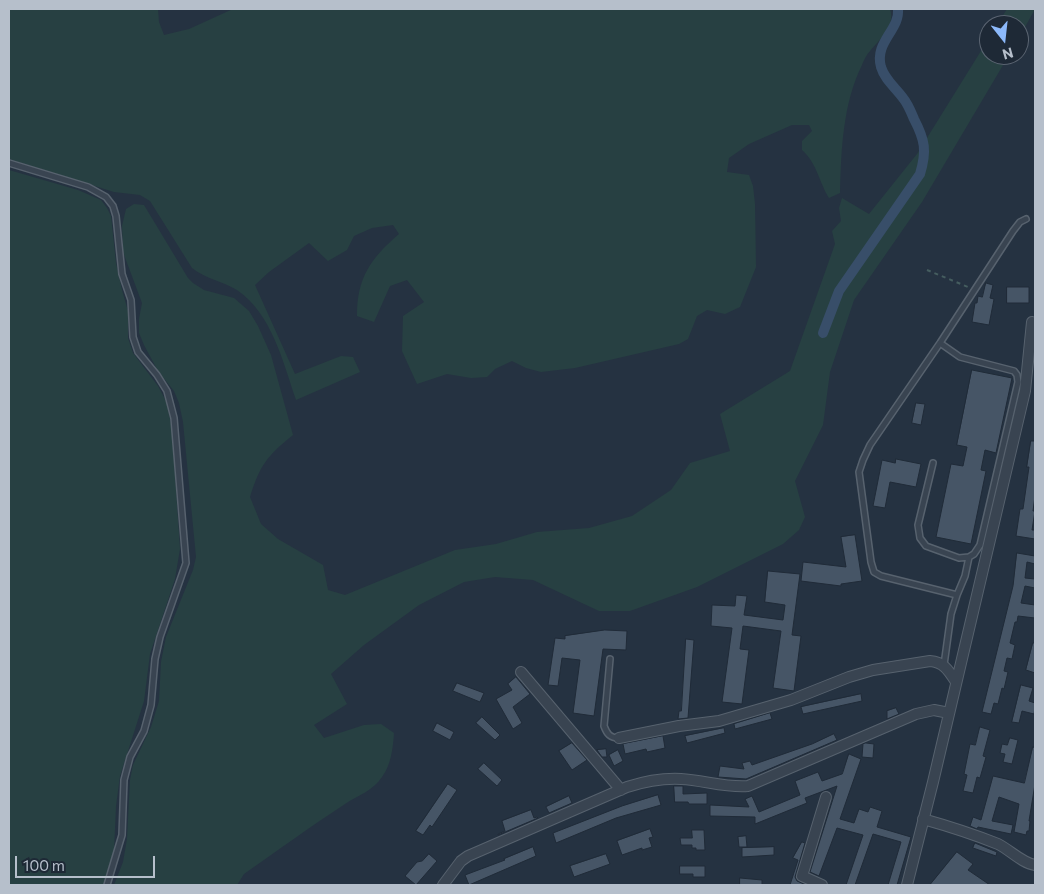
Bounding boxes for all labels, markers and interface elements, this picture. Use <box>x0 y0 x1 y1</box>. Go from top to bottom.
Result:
north arrow <box>979 15 1029 65</box>
text: N <box>1001 44 1015 64</box>
scale bar <box>18 846 158 878</box>
text: 100 m <box>23 856 65 874</box>

